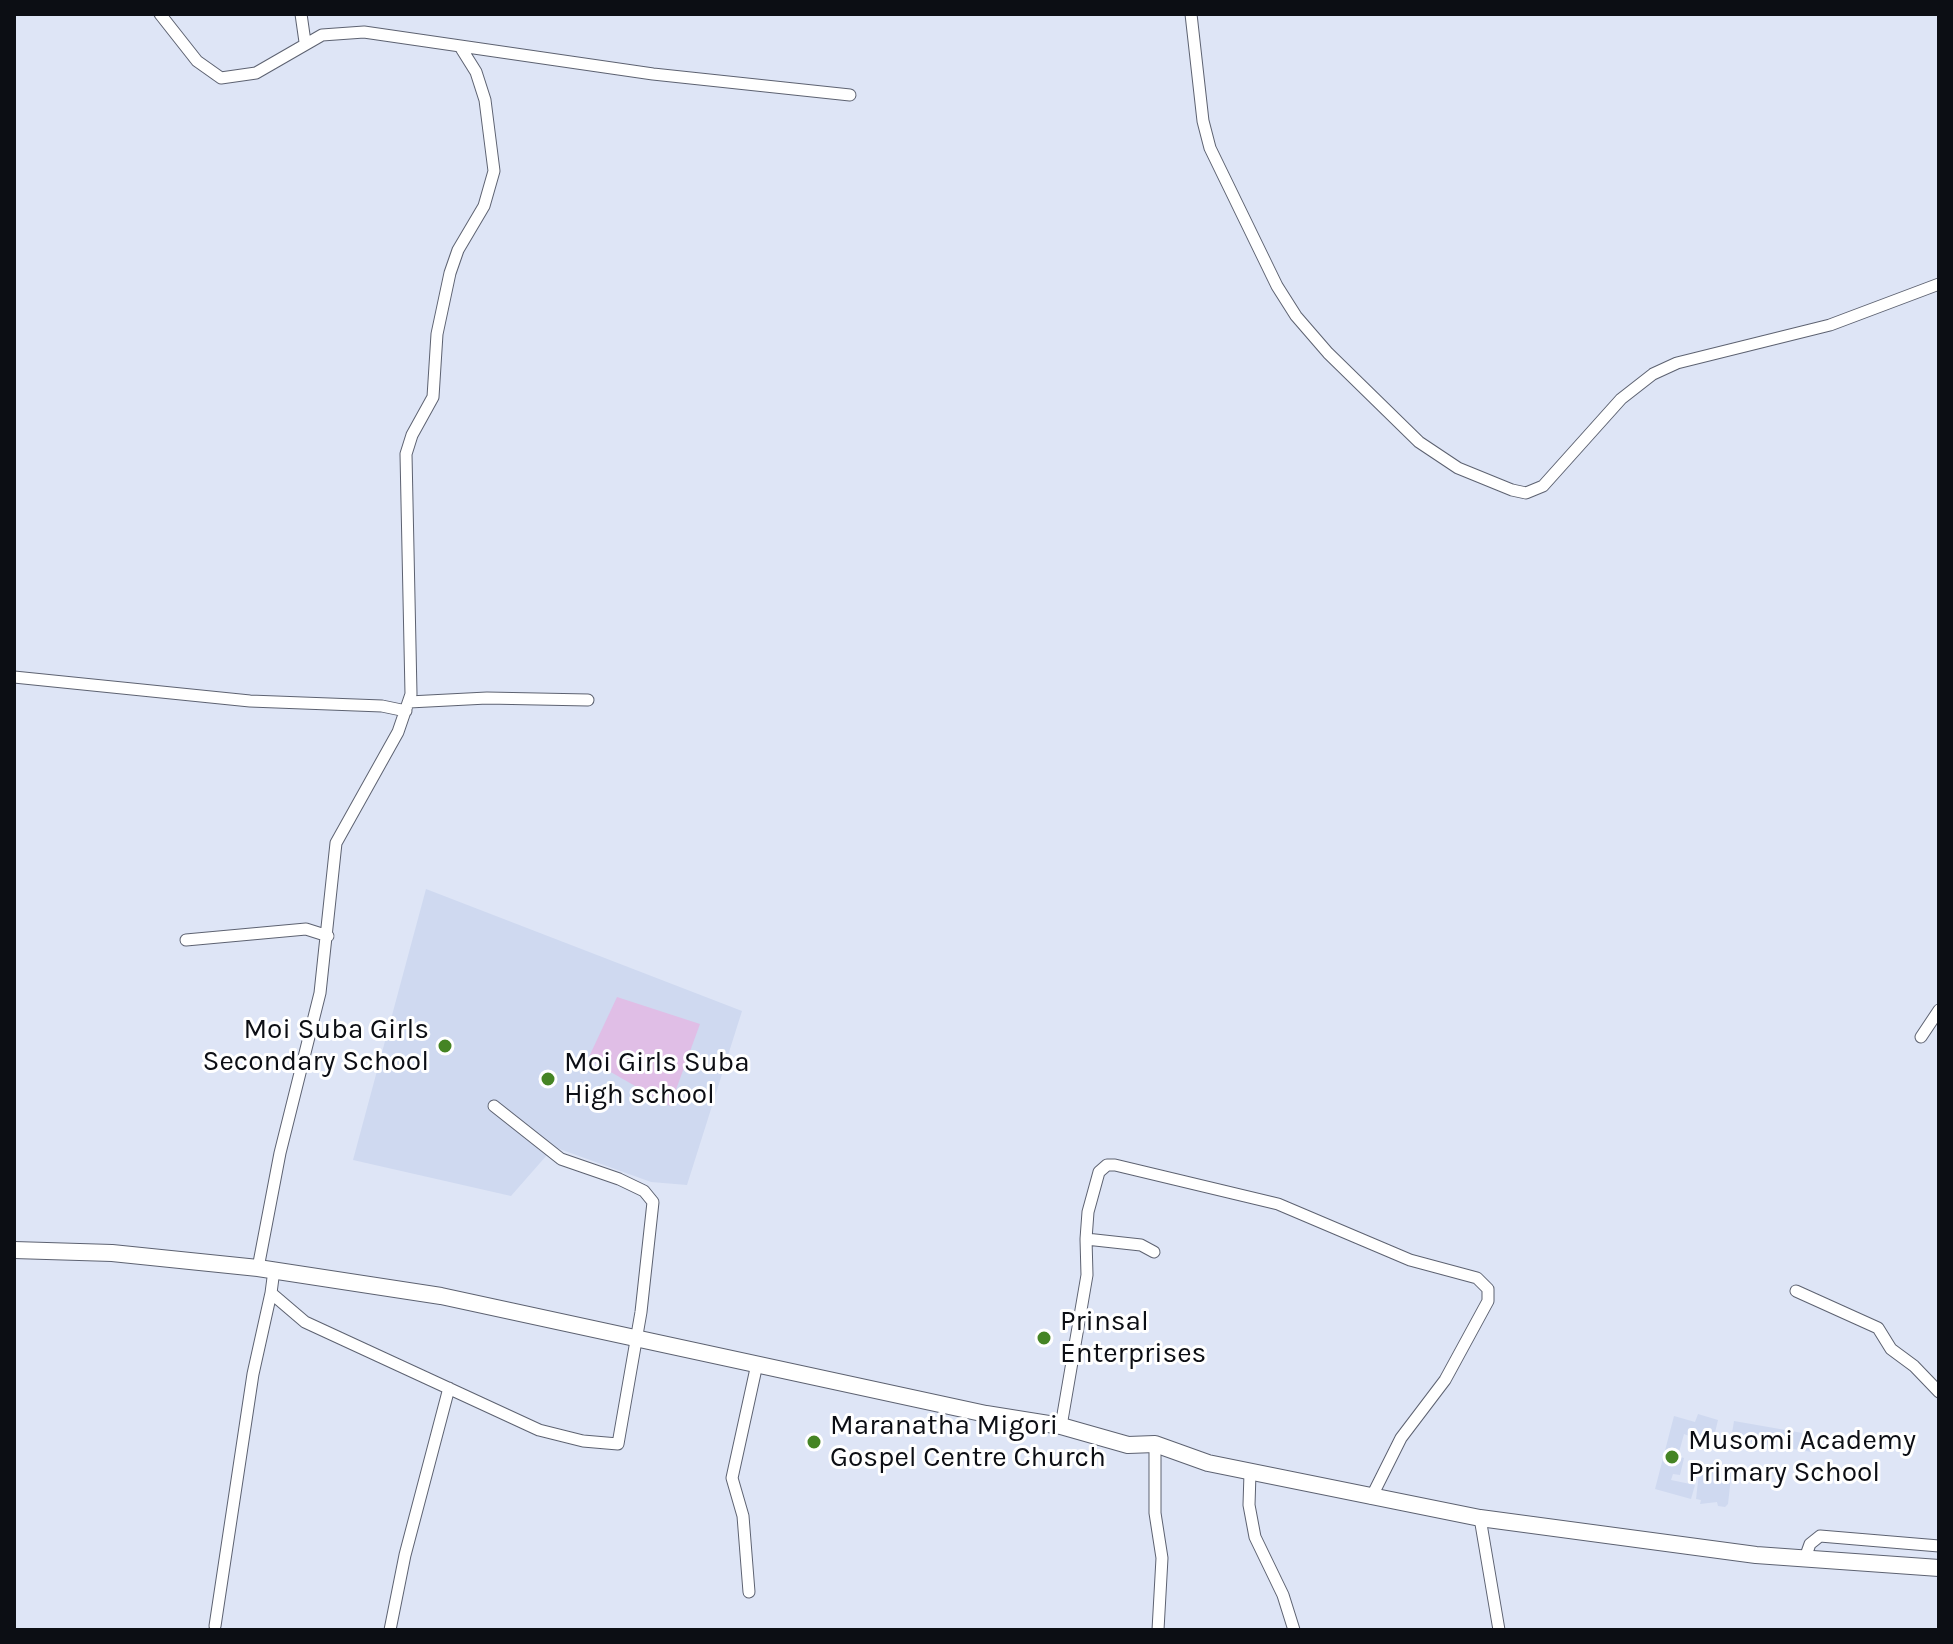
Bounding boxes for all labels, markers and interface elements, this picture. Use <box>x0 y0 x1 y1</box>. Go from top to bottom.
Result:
place label: Moi Suba Girls Secondary School <box>203 1013 429 1079</box>
marker: Moi Suba Girls Secondary School <box>436 1037 454 1055</box>
place label: Moi Girls Suba High school <box>564 1046 750 1112</box>
marker: Moi Girls Suba High school <box>539 1070 557 1088</box>
place label: Prinsal Enterprises <box>1060 1305 1206 1371</box>
marker: Prinsal Enterprises <box>1035 1329 1053 1347</box>
place label: Maranatha Migori Gospel Centre Church <box>830 1409 1106 1475</box>
place label: Musomi Academy Primary School <box>1688 1424 1916 1490</box>
marker: Maranatha Migori Gospel Centre Church <box>805 1433 823 1451</box>
marker: Musomi Academy Primary School <box>1663 1448 1681 1466</box>

